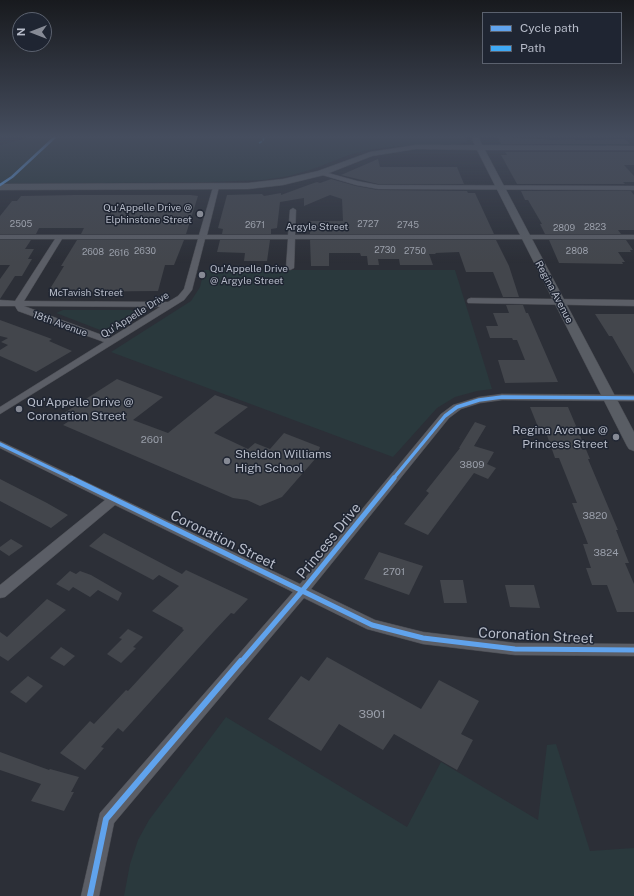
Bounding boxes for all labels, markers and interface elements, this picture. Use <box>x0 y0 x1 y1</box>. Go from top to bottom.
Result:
north arrow <box>12 12 52 52</box>
legend <box>482 12 622 64</box>
text: Cycle path <box>520 21 579 35</box>
text: N <box>15 28 27 36</box>
text: Path <box>520 41 546 55</box>
place label: Qu'Appelle Drive @ Elphinstone Street <box>103 202 192 226</box>
marker: Qu'Appelle Drive @ Elphinstone Street <box>195 209 205 219</box>
house number: 2505 <box>10 219 32 229</box>
house number: 2727 <box>357 219 379 229</box>
house number: 2671 <box>245 220 265 230</box>
house number: 2745 <box>397 220 419 230</box>
street label: Argyle Street <box>286 221 348 233</box>
house number: 2823 <box>584 222 606 232</box>
house number: 2809 <box>553 223 575 233</box>
house number: 2730 <box>374 245 396 255</box>
house number: 2630 <box>134 246 156 256</box>
house number: 2750 <box>404 246 426 256</box>
house number: 2808 <box>566 246 588 256</box>
house number: 2608 <box>82 247 104 257</box>
house number: 2616 <box>109 248 129 258</box>
street label: Regina Avenue <box>532 259 576 325</box>
place label: Qu'Appelle Drive @ Argyle Street <box>210 263 288 286</box>
marker: Qu'Appelle Drive @ Argyle Street <box>197 270 207 280</box>
street label: McTavish Street <box>49 287 123 299</box>
street label: Qu'Appelle Drive <box>99 289 171 341</box>
street label: 18th Avenue <box>31 309 89 339</box>
place label: Qu'Appelle Drive @ Coronation Street <box>27 395 134 423</box>
marker: Qu'Appelle Drive @ Coronation Street <box>14 404 24 414</box>
place label: Regina Avenue @ Princess Street <box>512 423 608 451</box>
marker: Regina Avenue @ Princess Street <box>611 432 621 442</box>
house number: 2601 <box>141 434 163 446</box>
place label: Sheldon Williams High School <box>235 447 331 475</box>
marker: Sheldon Williams High School <box>222 456 232 466</box>
house number: 3809 <box>460 459 484 471</box>
street label: Princess Drive <box>293 500 365 582</box>
street label: Coronation Street <box>167 507 279 573</box>
house number: 3820 <box>583 510 607 522</box>
house number: 3824 <box>594 547 618 559</box>
house number: 2701 <box>383 566 405 578</box>
street label: Coronation Street <box>478 625 594 647</box>
house number: 3901 <box>358 707 386 721</box>

